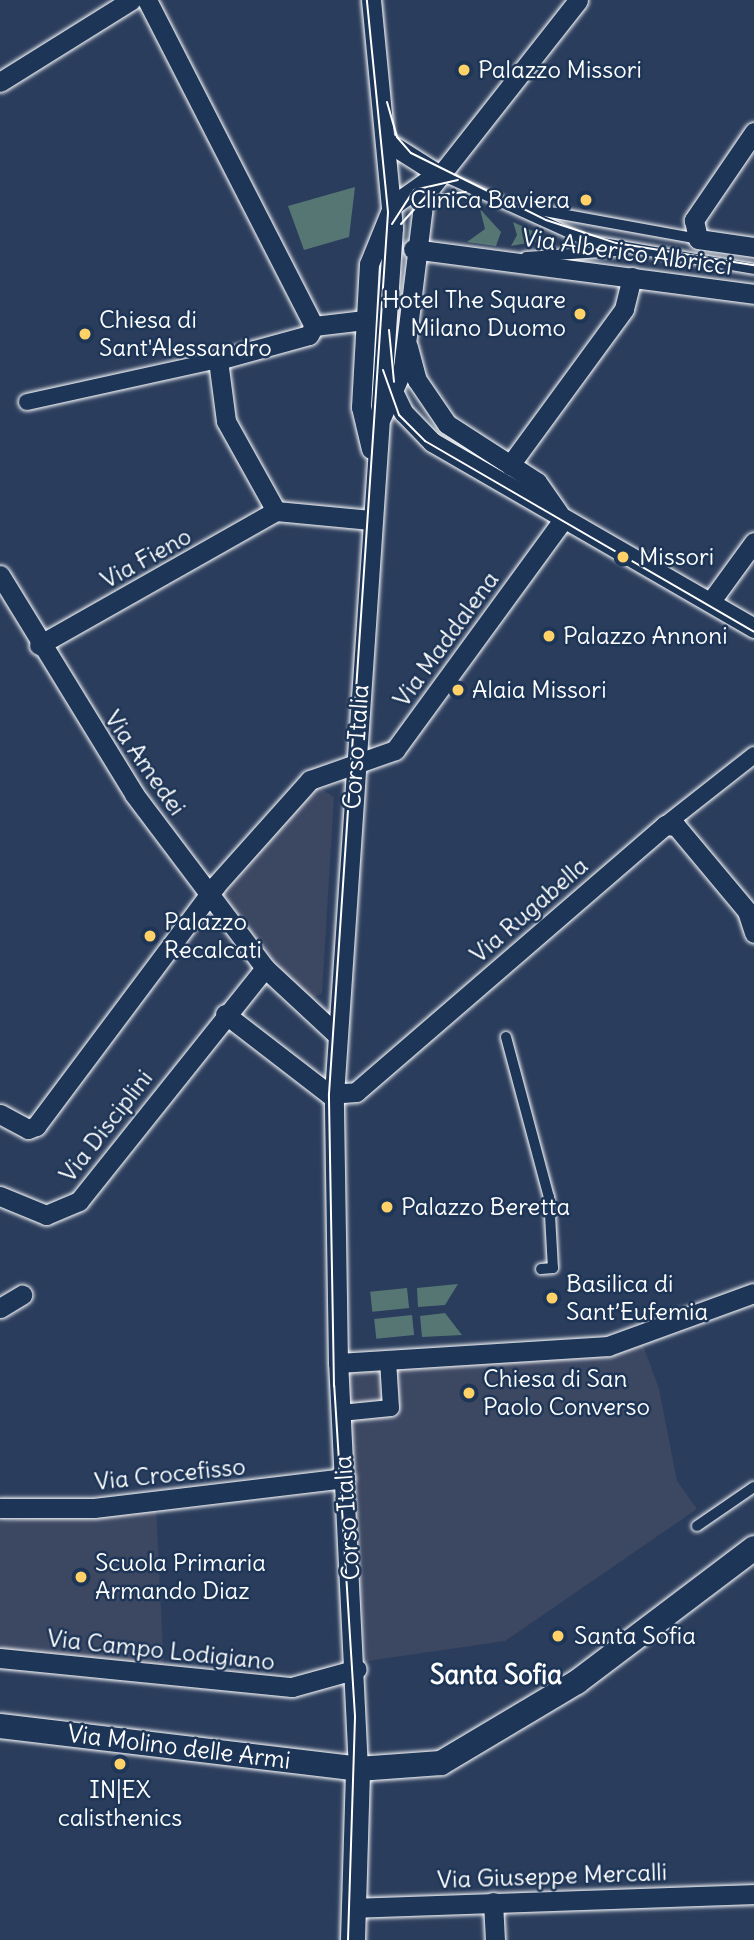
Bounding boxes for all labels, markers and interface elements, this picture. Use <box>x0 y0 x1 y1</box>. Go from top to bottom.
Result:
place label: Palazzo Missori <box>478 56 642 84</box>
marker: Palazzo Missori <box>456 62 472 78</box>
place label: Clinica Baviera <box>410 186 570 214</box>
marker: Clinica Baviera <box>576 190 596 210</box>
street label: Via Alberico Albricci <box>520 223 734 281</box>
place label: Hotel The Square Milano Duomo <box>382 286 566 342</box>
place label: Chiesa di Sant'Alessandro <box>99 306 272 362</box>
marker: Hotel The Square Milano Duomo <box>572 306 588 322</box>
marker: Chiesa di Sant'Alessandro <box>77 326 93 342</box>
street label: Via Fieno <box>96 521 196 595</box>
place label: Missori <box>639 543 714 571</box>
marker: Missori <box>613 547 633 567</box>
street label: Via Maddalena <box>387 566 505 712</box>
place label: Palazzo Annoni <box>563 622 728 650</box>
marker: Palazzo Annoni <box>541 628 557 644</box>
place label: Alaia Missori <box>472 676 607 704</box>
marker: Alaia Missori <box>450 682 466 698</box>
street label: Corso Italia <box>337 684 375 810</box>
street label: Via Amedei <box>98 705 192 821</box>
street label: Via Rugabella <box>464 851 594 969</box>
place label: Palazzo Recalcati <box>164 908 262 964</box>
marker: Palazzo Recalcati <box>142 928 158 944</box>
street label: Via Disciplini <box>53 1064 159 1188</box>
place label: Palazzo Beretta <box>401 1193 570 1221</box>
marker: Palazzo Beretta <box>379 1199 395 1215</box>
place label: Basilica di Sant’Eufemia <box>566 1270 708 1326</box>
marker: Basilica di Sant’Eufemia <box>544 1290 560 1306</box>
place label: Chiesa di San Paolo Converso <box>483 1365 650 1421</box>
marker: Chiesa di San Paolo Converso <box>461 1385 477 1401</box>
street label: Via Crocefisso <box>93 1452 247 1496</box>
street label: Corso Italia <box>328 1455 366 1581</box>
place label: Scuola Primaria Armando Diaz <box>95 1549 266 1605</box>
marker: Scuola Primaria Armando Diaz <box>73 1569 89 1585</box>
place label: Santa Sofia <box>574 1622 696 1650</box>
street label: Via Campo Lodigiano <box>46 1624 276 1676</box>
marker: Santa Sofia <box>548 1626 568 1646</box>
district label: Santa Sofia <box>430 1659 562 1691</box>
street label: Via Molino delle Armi <box>66 1719 292 1775</box>
marker: IN|EX calisthenics <box>112 1756 128 1772</box>
place label: IN|EX calisthenics <box>58 1776 182 1832</box>
street label: Via Giuseppe Mercalli <box>437 1858 667 1894</box>

